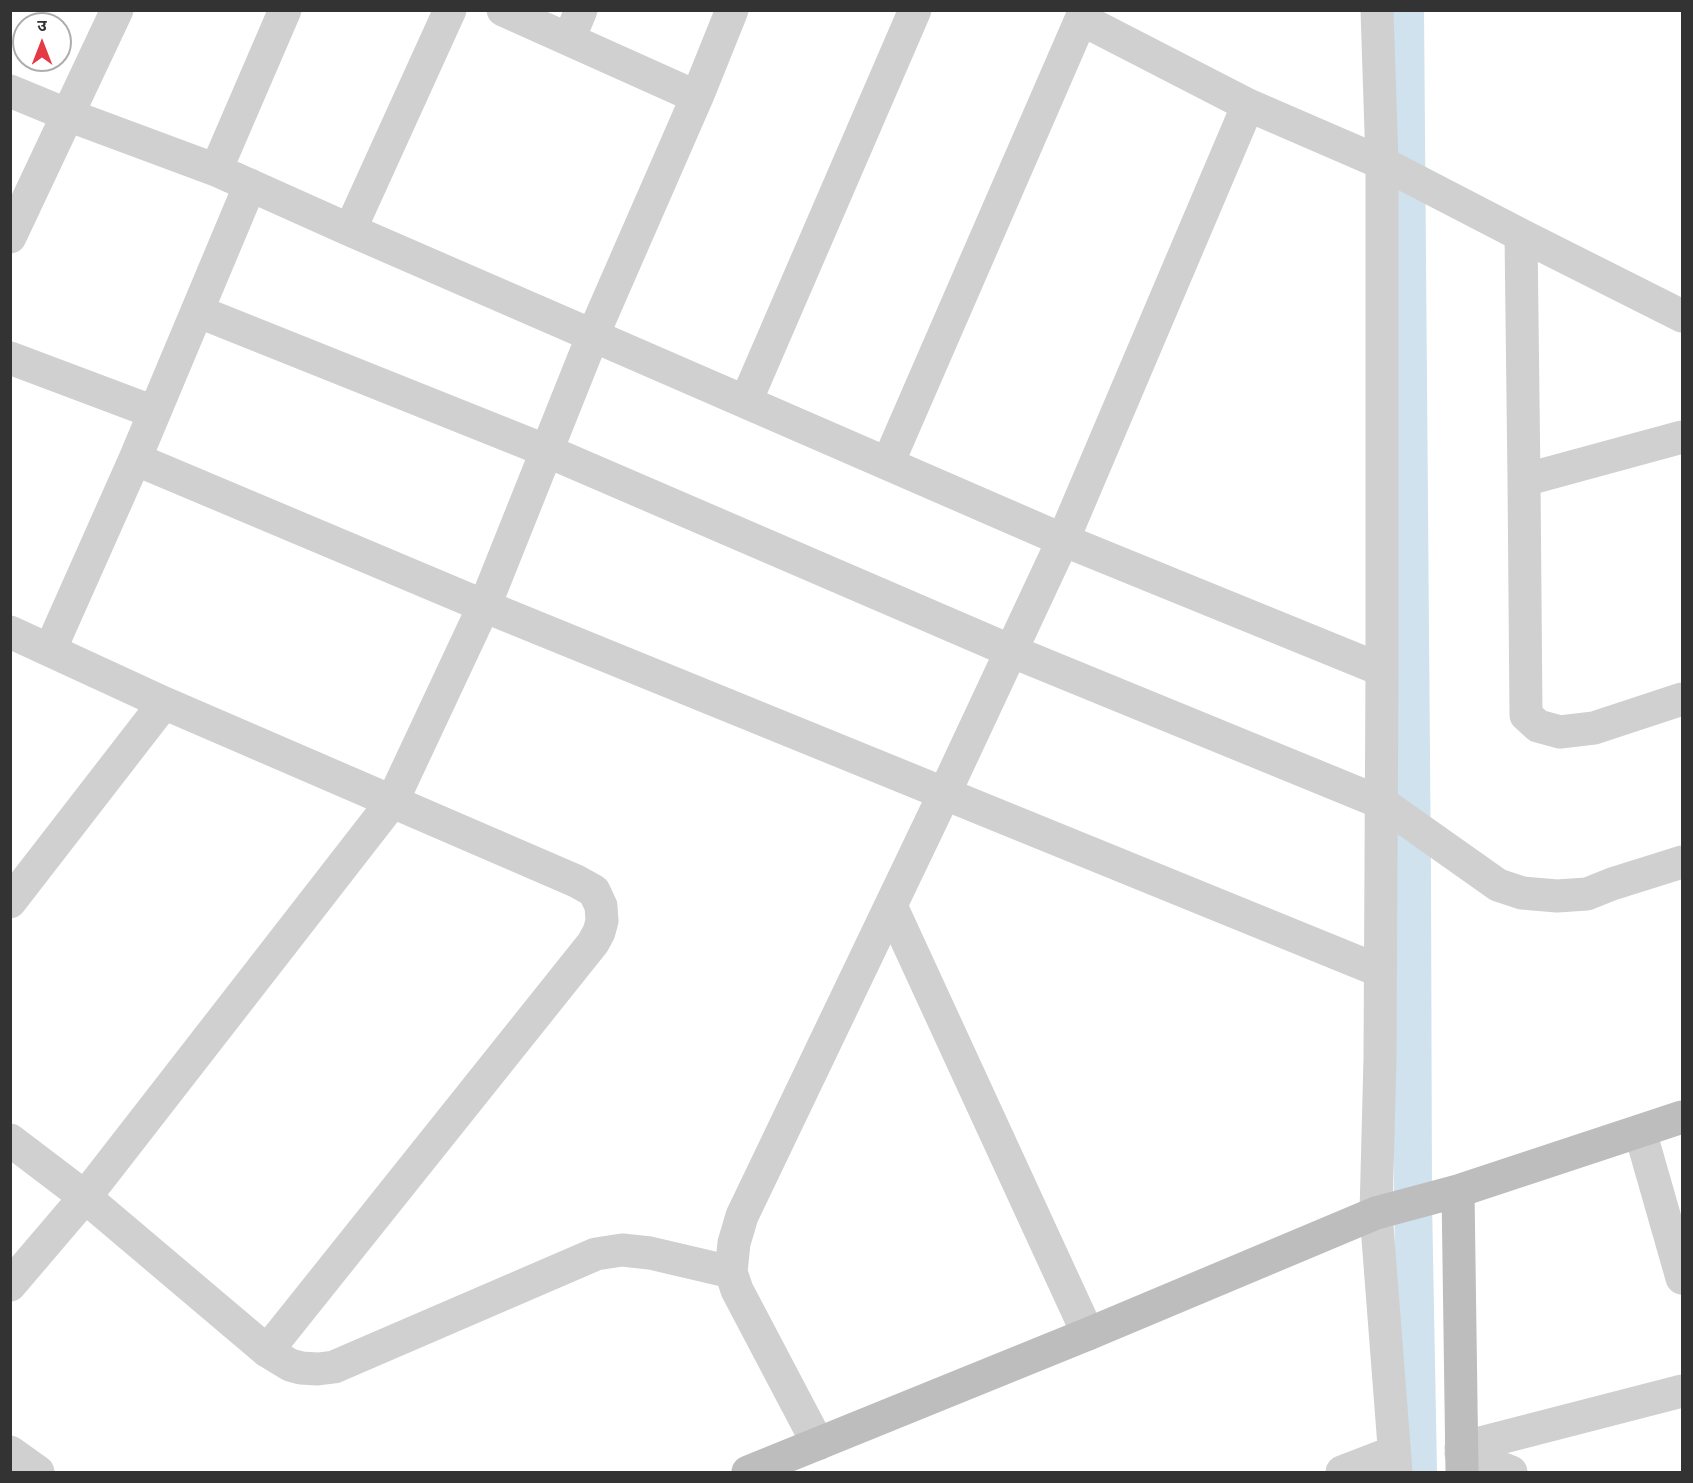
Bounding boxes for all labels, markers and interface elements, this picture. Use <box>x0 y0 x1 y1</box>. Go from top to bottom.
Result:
north arrow <box>12 12 72 72</box>
text: उ <box>37 16 47 35</box>

